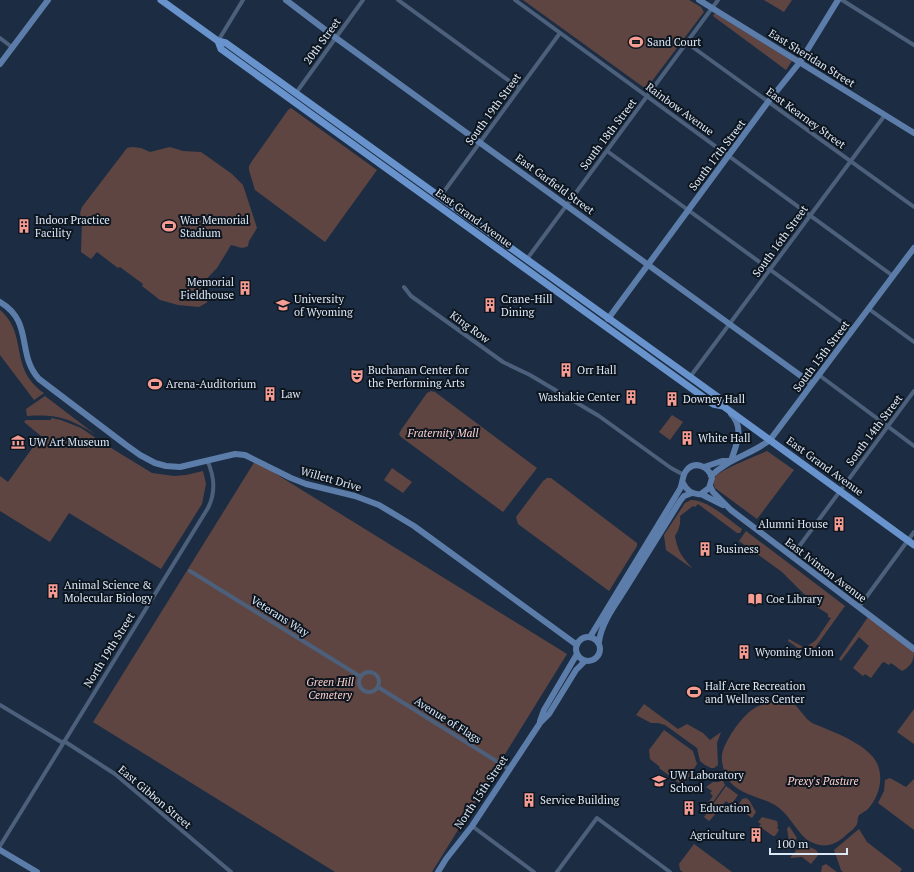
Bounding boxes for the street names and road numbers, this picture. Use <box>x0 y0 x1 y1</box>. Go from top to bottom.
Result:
street label: 20th Street <box>300 15 344 67</box>
street label: East Sheridan Street <box>766 26 858 90</box>
street label: South 19th Street <box>462 70 524 148</box>
street label: Rainbow Avenue <box>643 80 717 139</box>
street label: East Kearney Street <box>764 84 848 152</box>
street label: South 18th Street <box>577 96 639 172</box>
street label: South 17th Street <box>686 117 748 193</box>
street label: East Garfield Street <box>513 151 597 217</box>
street label: East Grand Avenue <box>433 185 516 251</box>
street label: South 16th Street <box>749 202 811 280</box>
street label: King Row <box>447 308 494 347</box>
street label: South 15th Street <box>790 318 852 394</box>
street label: South 14th Street <box>843 392 905 468</box>
street label: East Grand Avenue <box>784 433 867 499</box>
street label: Willett Drive <box>299 464 364 495</box>
street label: East Ivinson Avenue <box>782 535 870 606</box>
street label: Veterans Way <box>248 593 312 640</box>
street label: North 19th Street <box>80 610 138 690</box>
street label: Avenue of Flags <box>412 694 484 746</box>
street label: North 15th Street <box>451 752 511 832</box>
street label: East Gibbon Street <box>116 762 194 832</box>

